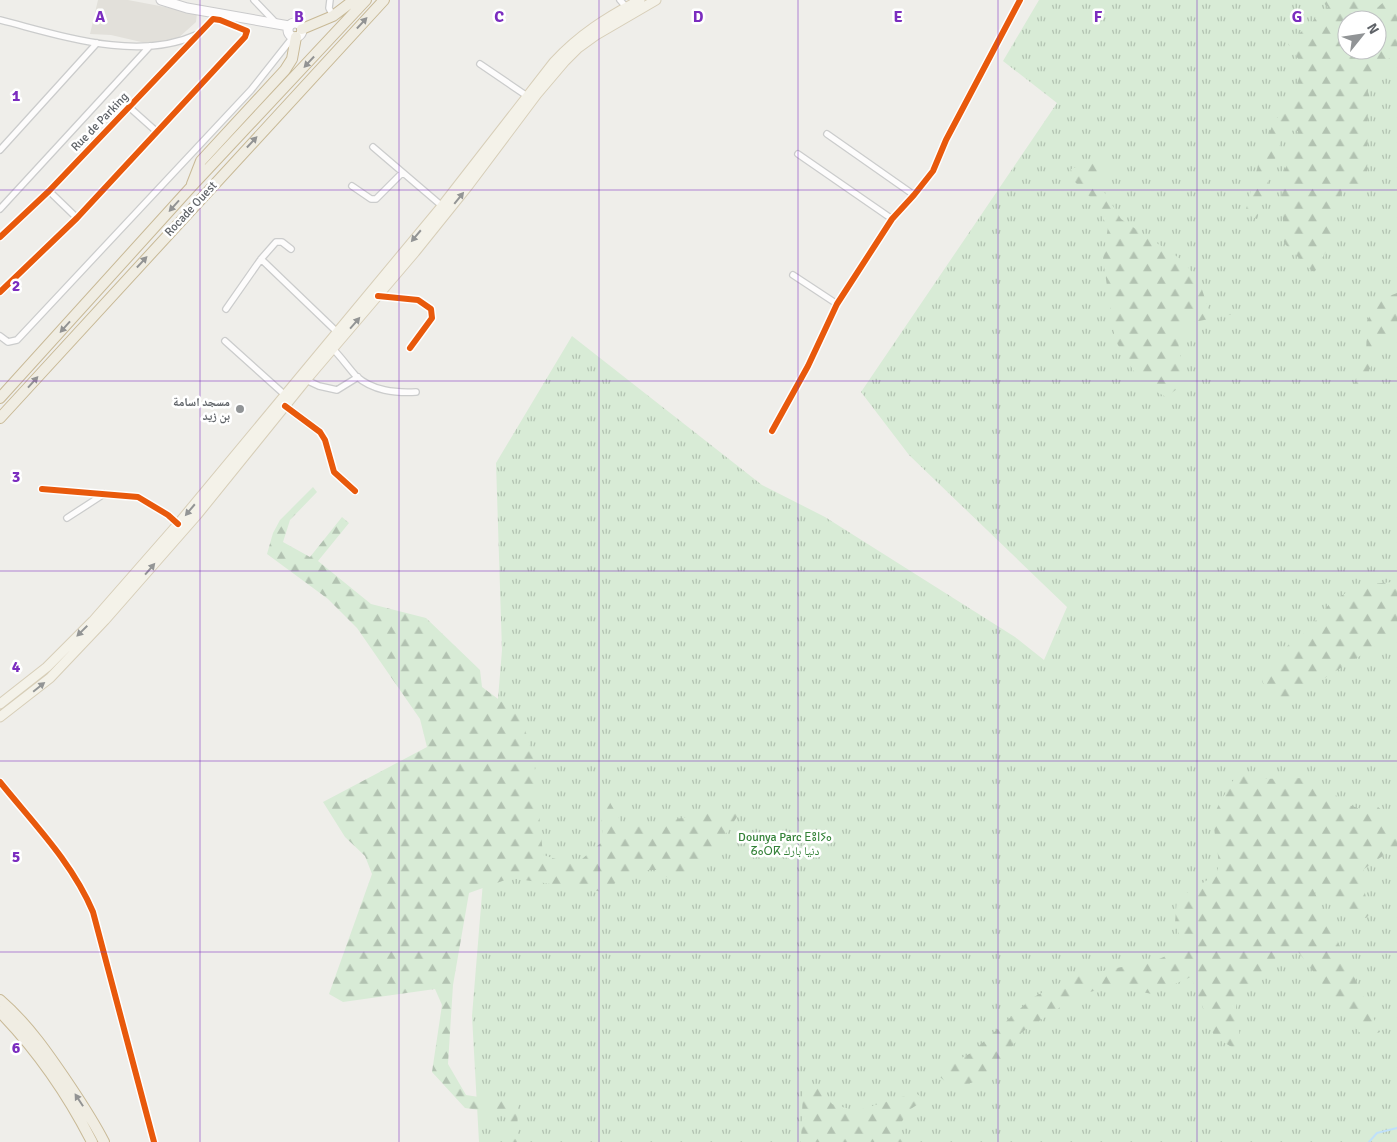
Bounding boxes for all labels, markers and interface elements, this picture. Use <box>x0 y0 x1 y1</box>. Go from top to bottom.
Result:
text: A <box>95 7 106 27</box>
text: B <box>294 7 304 27</box>
text: C <box>494 7 504 27</box>
text: D <box>693 7 704 27</box>
text: E <box>893 7 903 27</box>
text: F <box>1094 7 1103 27</box>
text: G <box>1292 7 1302 27</box>
north arrow <box>1337 10 1387 60</box>
one-way arrow <box>356 17 368 29</box>
text: N <box>1363 20 1383 37</box>
one-way arrow <box>303 55 315 67</box>
text: 1 <box>12 86 21 106</box>
street label: Rue de Parking <box>68 89 132 155</box>
one-way arrow <box>246 137 258 149</box>
street label: Rocade Ouest <box>162 178 220 240</box>
one-way arrow <box>453 192 464 205</box>
one-way arrow <box>168 199 180 211</box>
one-way arrow <box>410 230 422 242</box>
one-way arrow <box>136 256 148 268</box>
text: 2 <box>12 276 20 296</box>
one-way arrow <box>349 317 360 329</box>
one-way arrow <box>59 320 71 332</box>
one-way arrow <box>27 377 39 389</box>
place label: مسجد اسامة بن زيد <box>173 395 230 424</box>
marker: مسجد اسامة بن زيد <box>234 403 246 415</box>
text: 3 <box>12 467 20 487</box>
one-way arrow <box>184 503 195 516</box>
one-way arrow <box>144 563 156 575</box>
one-way arrow <box>76 625 88 637</box>
text: 4 <box>12 657 21 677</box>
one-way arrow <box>32 682 45 693</box>
park label: Dounya Parc ⴹⵓⵏⵢⴰ ⵒⴰⵔⴽ دنيا بارك <box>738 830 832 859</box>
text: 5 <box>12 847 20 867</box>
text: 6 <box>12 1038 21 1058</box>
one-way arrow <box>74 1093 84 1107</box>

